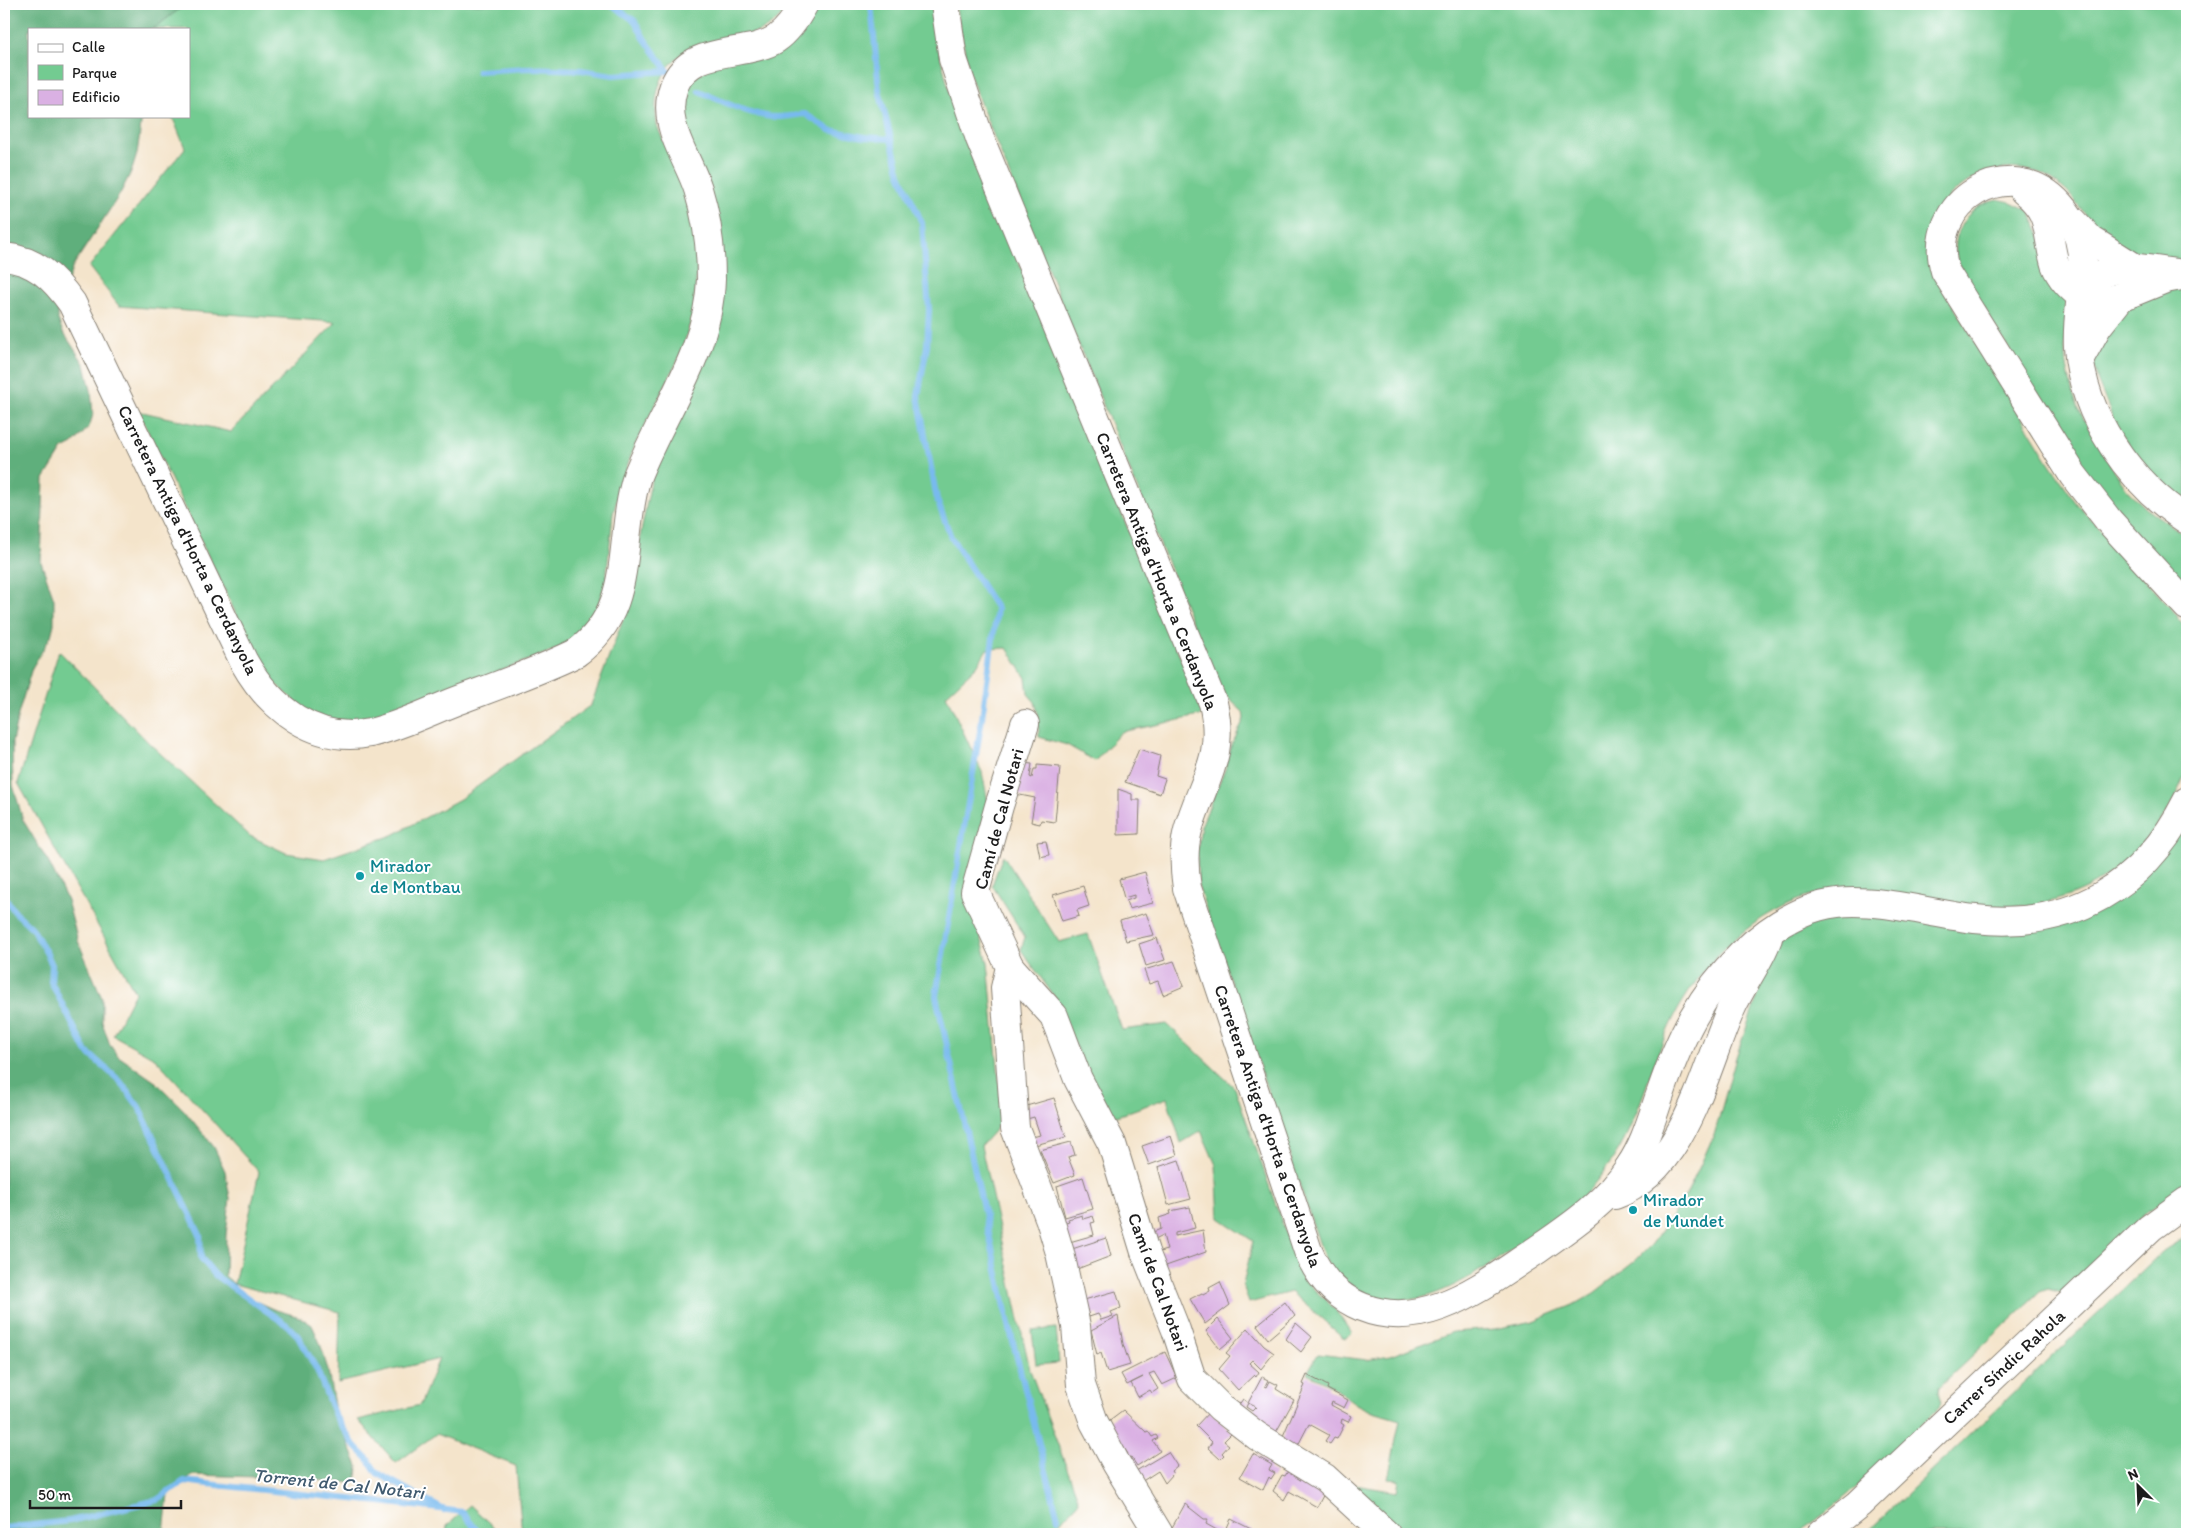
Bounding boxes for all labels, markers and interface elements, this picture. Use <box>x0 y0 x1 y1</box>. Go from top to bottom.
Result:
legend <box>28 28 190 118</box>
text: Calle <box>72 38 105 56</box>
text: Parque <box>72 64 117 82</box>
text: Edificio <box>72 88 120 106</box>
street label: Carretera Antiga d'Horta a Cerdanyola <box>113 401 263 679</box>
street label: Carretera Antiga d'Horta a Cerdanyola <box>1091 429 1223 714</box>
street label: Camí de Cal Notari <box>970 746 1028 892</box>
place label: Mirador de Montbau <box>370 855 461 898</box>
marker: Mirador de Montbau <box>354 870 366 882</box>
street label: Carretera Antiga d'Horta a Cerdanyola <box>1209 982 1327 1271</box>
place label: Mirador de Mundet <box>1643 1189 1725 1232</box>
marker: Mirador de Mundet <box>1627 1204 1639 1216</box>
street label: Camí de Cal Notari <box>1123 1210 1193 1354</box>
street label: Carrer Síndic Rahola <box>1938 1304 2070 1429</box>
north arrow <box>2114 1460 2164 1510</box>
water label: Torrent de Cal Notari <box>253 1463 427 1504</box>
text: N <box>2125 1465 2141 1484</box>
scale bar <box>30 1478 181 1510</box>
text: 50 m <box>38 1486 71 1504</box>

